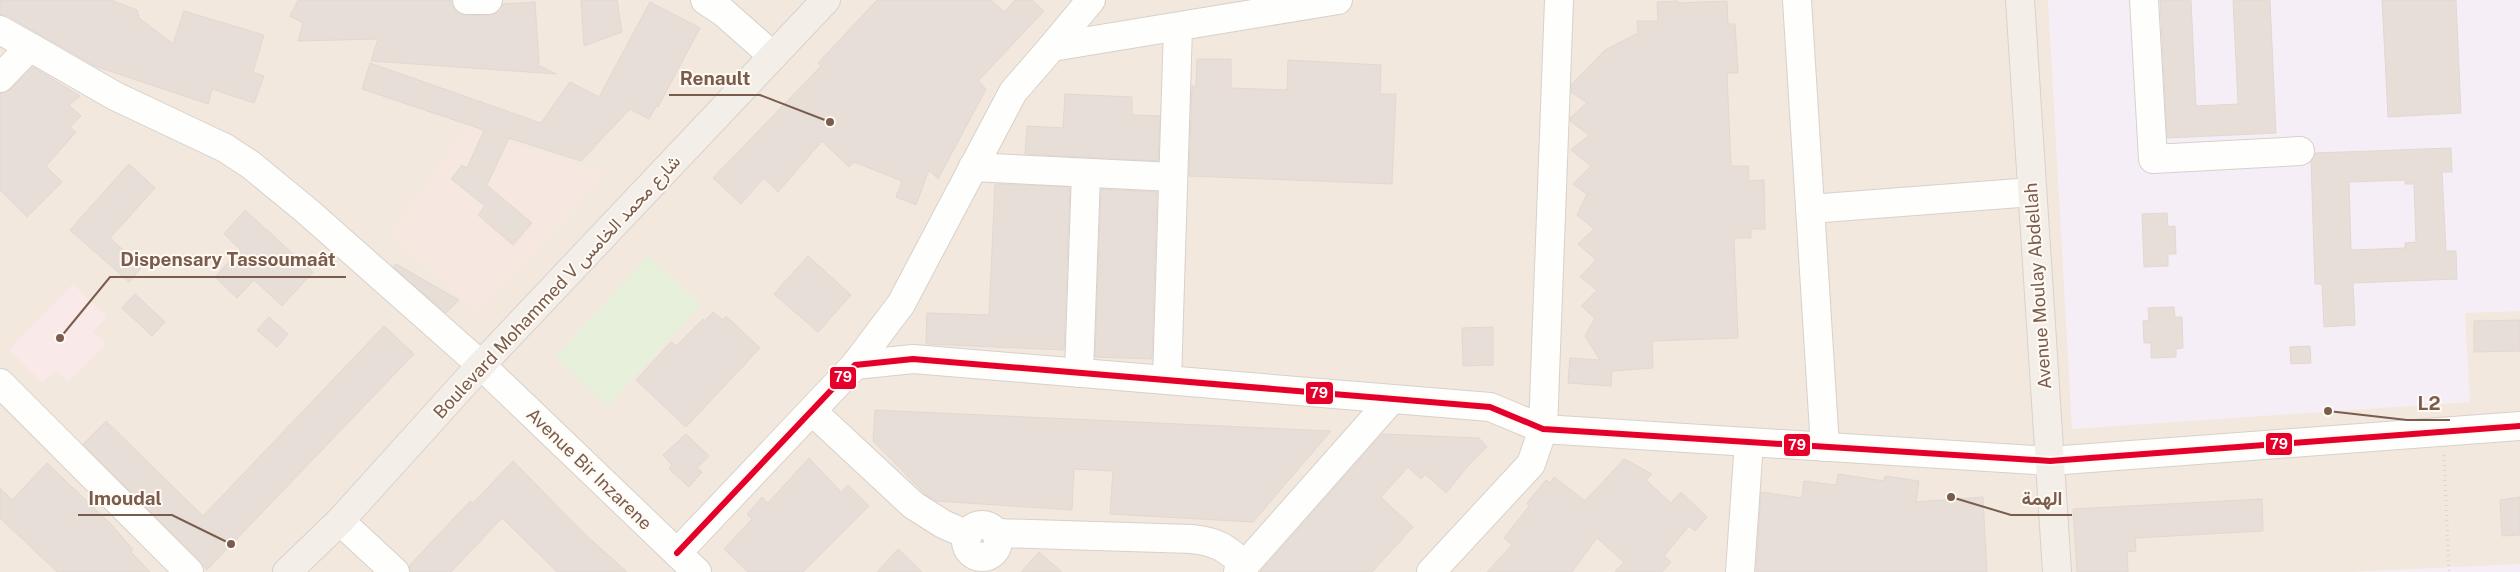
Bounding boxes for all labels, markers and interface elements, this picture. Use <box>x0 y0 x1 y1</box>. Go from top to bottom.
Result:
callout: Renault <box>669 61 760 95</box>
text: Renault <box>680 67 750 89</box>
street label: Boulevard Mohammed V شارع محمد الخامس <box>429 151 686 424</box>
street label: Avenue Moulay Abdellah <box>2020 182 2055 390</box>
callout: Dispensary Tassoumaât <box>110 243 346 277</box>
text: Dispensary Tassoumaât <box>120 248 336 270</box>
line badge: 79 <box>829 366 857 390</box>
text: 79 <box>834 369 852 385</box>
line badge: 79 <box>1305 381 1334 405</box>
text: 79 <box>1310 385 1328 401</box>
callout: L2 <box>2407 386 2450 420</box>
text: L2 <box>2417 392 2441 414</box>
street label: Avenue Bir Inzarene <box>522 403 656 534</box>
line badge: 79 <box>2265 432 2293 456</box>
line badge: 79 <box>1783 433 1811 457</box>
text: 79 <box>2270 436 2288 452</box>
text: 79 <box>1788 437 1806 453</box>
callout: Imoudal <box>78 481 172 515</box>
callout: الهمة <box>2011 481 2072 515</box>
text: Imoudal <box>88 487 162 509</box>
text: الهمة <box>2021 487 2063 510</box>

